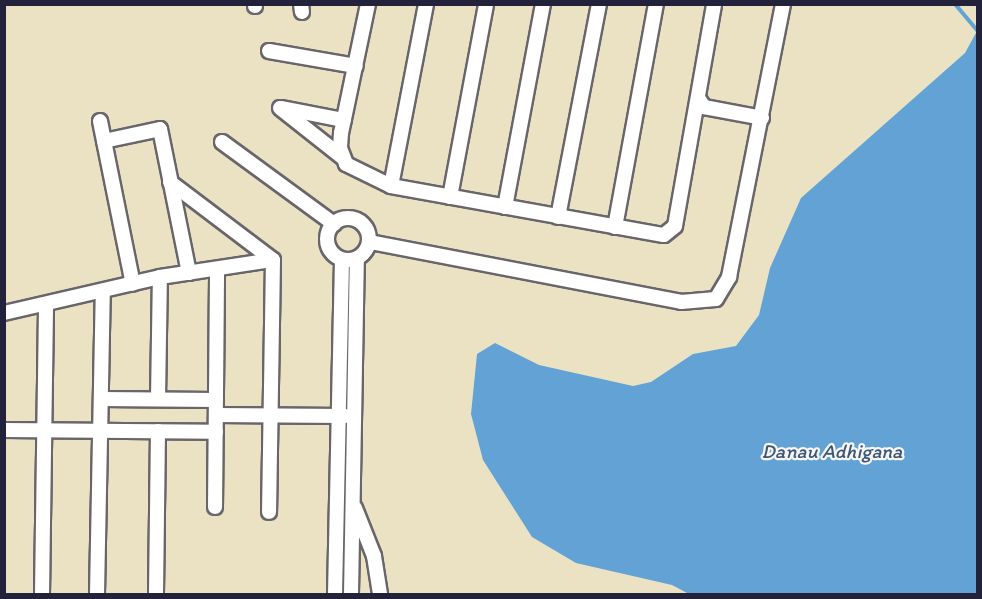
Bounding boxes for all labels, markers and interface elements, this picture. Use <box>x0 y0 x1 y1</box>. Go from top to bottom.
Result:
water label: Danau Adhigana <box>761 439 903 463</box>

